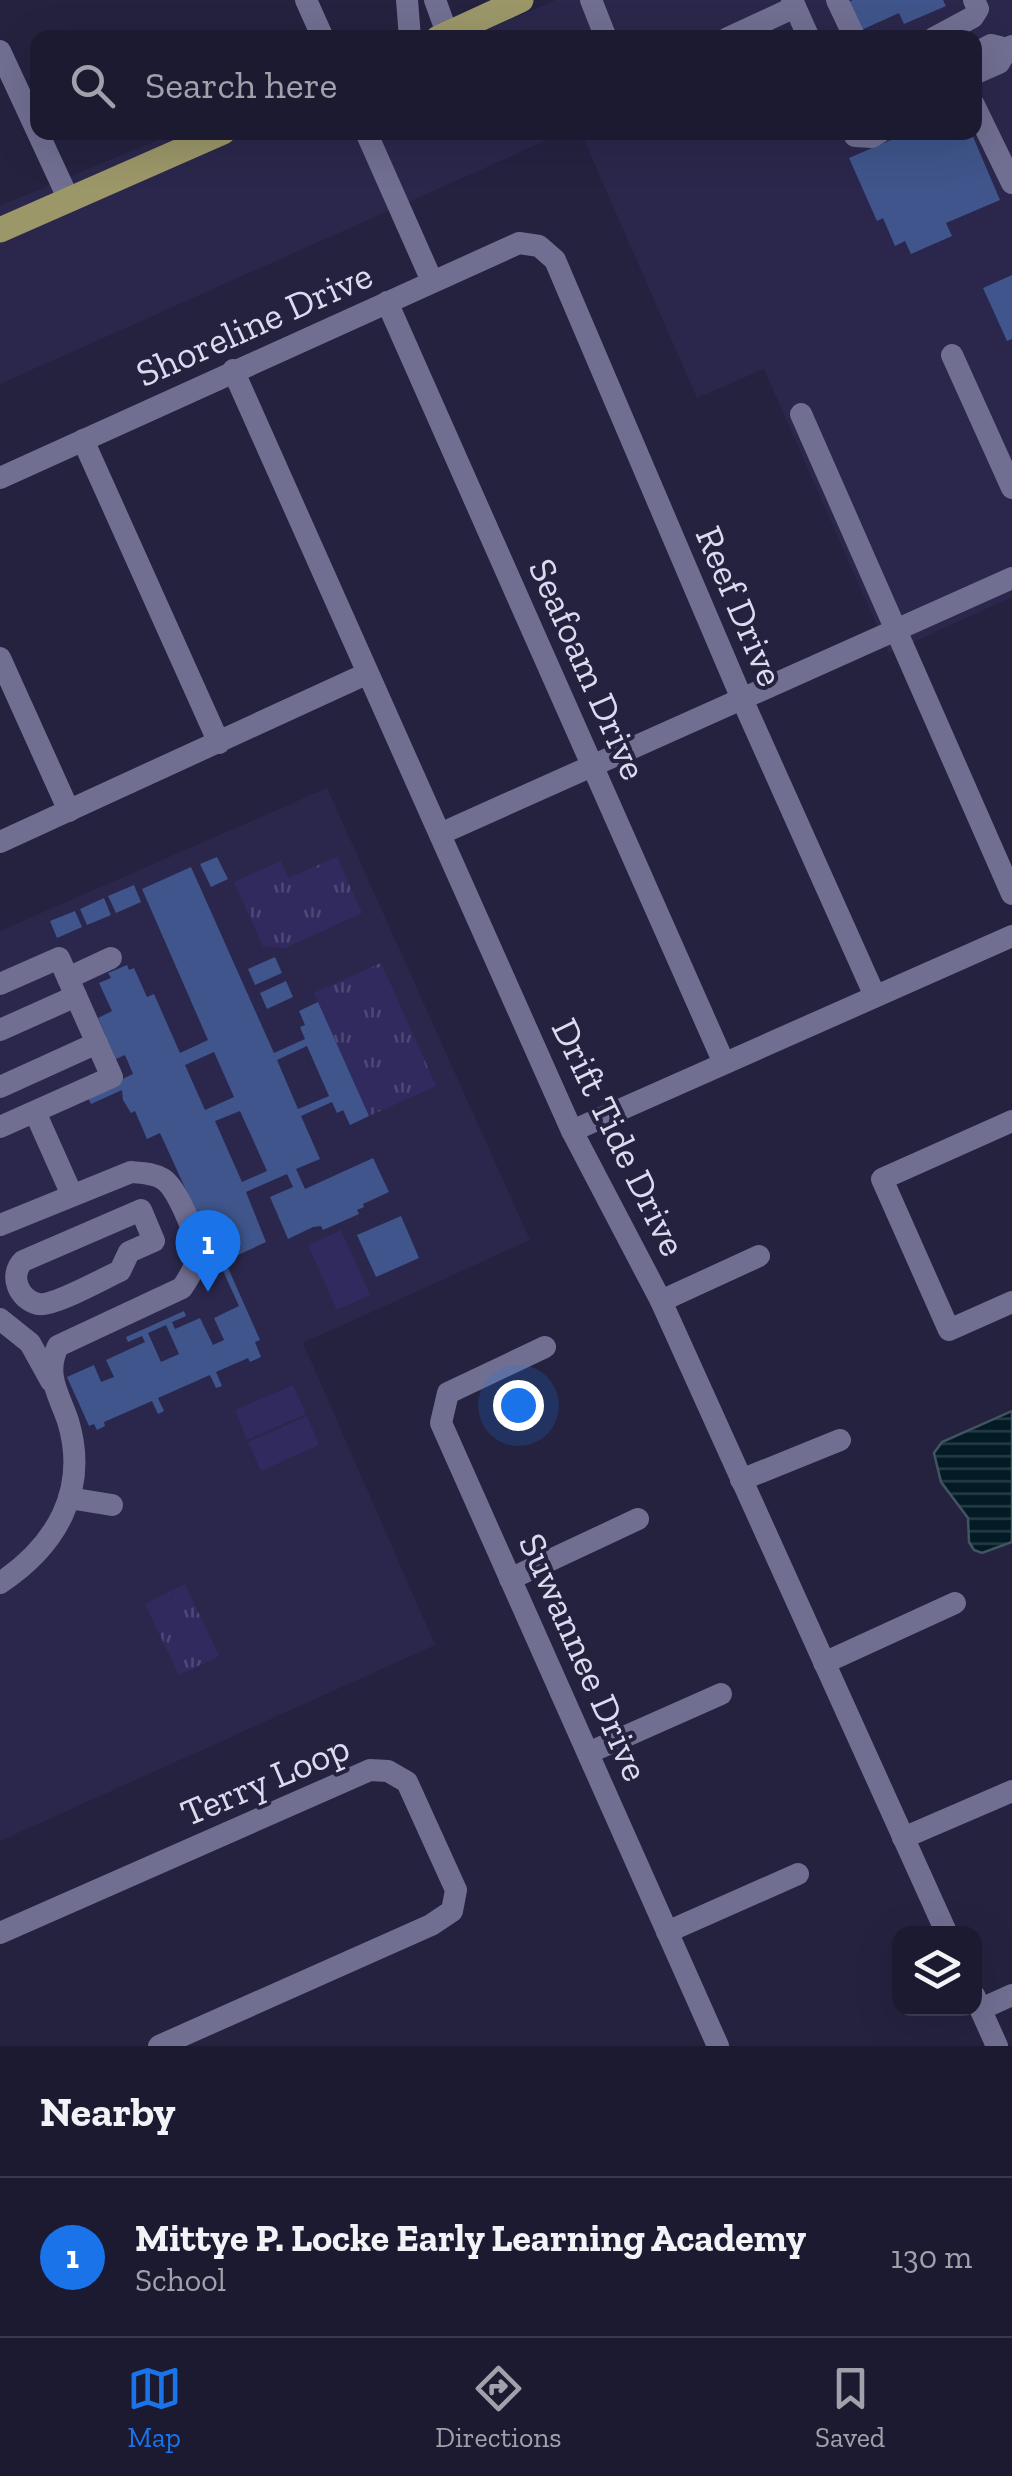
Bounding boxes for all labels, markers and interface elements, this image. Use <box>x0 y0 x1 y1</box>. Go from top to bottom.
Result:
search box <box>30 30 982 140</box>
icon: search <box>65 58 120 113</box>
text: Search here <box>145 62 337 108</box>
street label: Shoreline Drive <box>129 251 379 397</box>
street label: Reef Drive <box>686 519 794 693</box>
street label: Seafoam Drive <box>519 551 657 787</box>
street label: Drift Tide Drive <box>542 1011 696 1263</box>
pin: 1 <box>176 1210 240 1292</box>
your location <box>493 1380 544 1431</box>
street label: Suwannee Drive <box>509 1526 659 1788</box>
street label: Terry Loop <box>174 1724 356 1836</box>
map controls <box>892 1926 982 2016</box>
button: layers <box>892 1926 982 2016</box>
text: Nearby <box>40 2086 176 2137</box>
text: Mittye P. Locke Early Learning Academy <box>135 2215 806 2261</box>
text: 1 <box>66 2238 79 2276</box>
text: 130 m <box>891 2238 972 2276</box>
text: School <box>135 2261 226 2299</box>
tab: Map <box>127 2361 182 2454</box>
tab: Directions <box>435 2361 562 2454</box>
tab: Saved <box>815 2361 885 2454</box>

